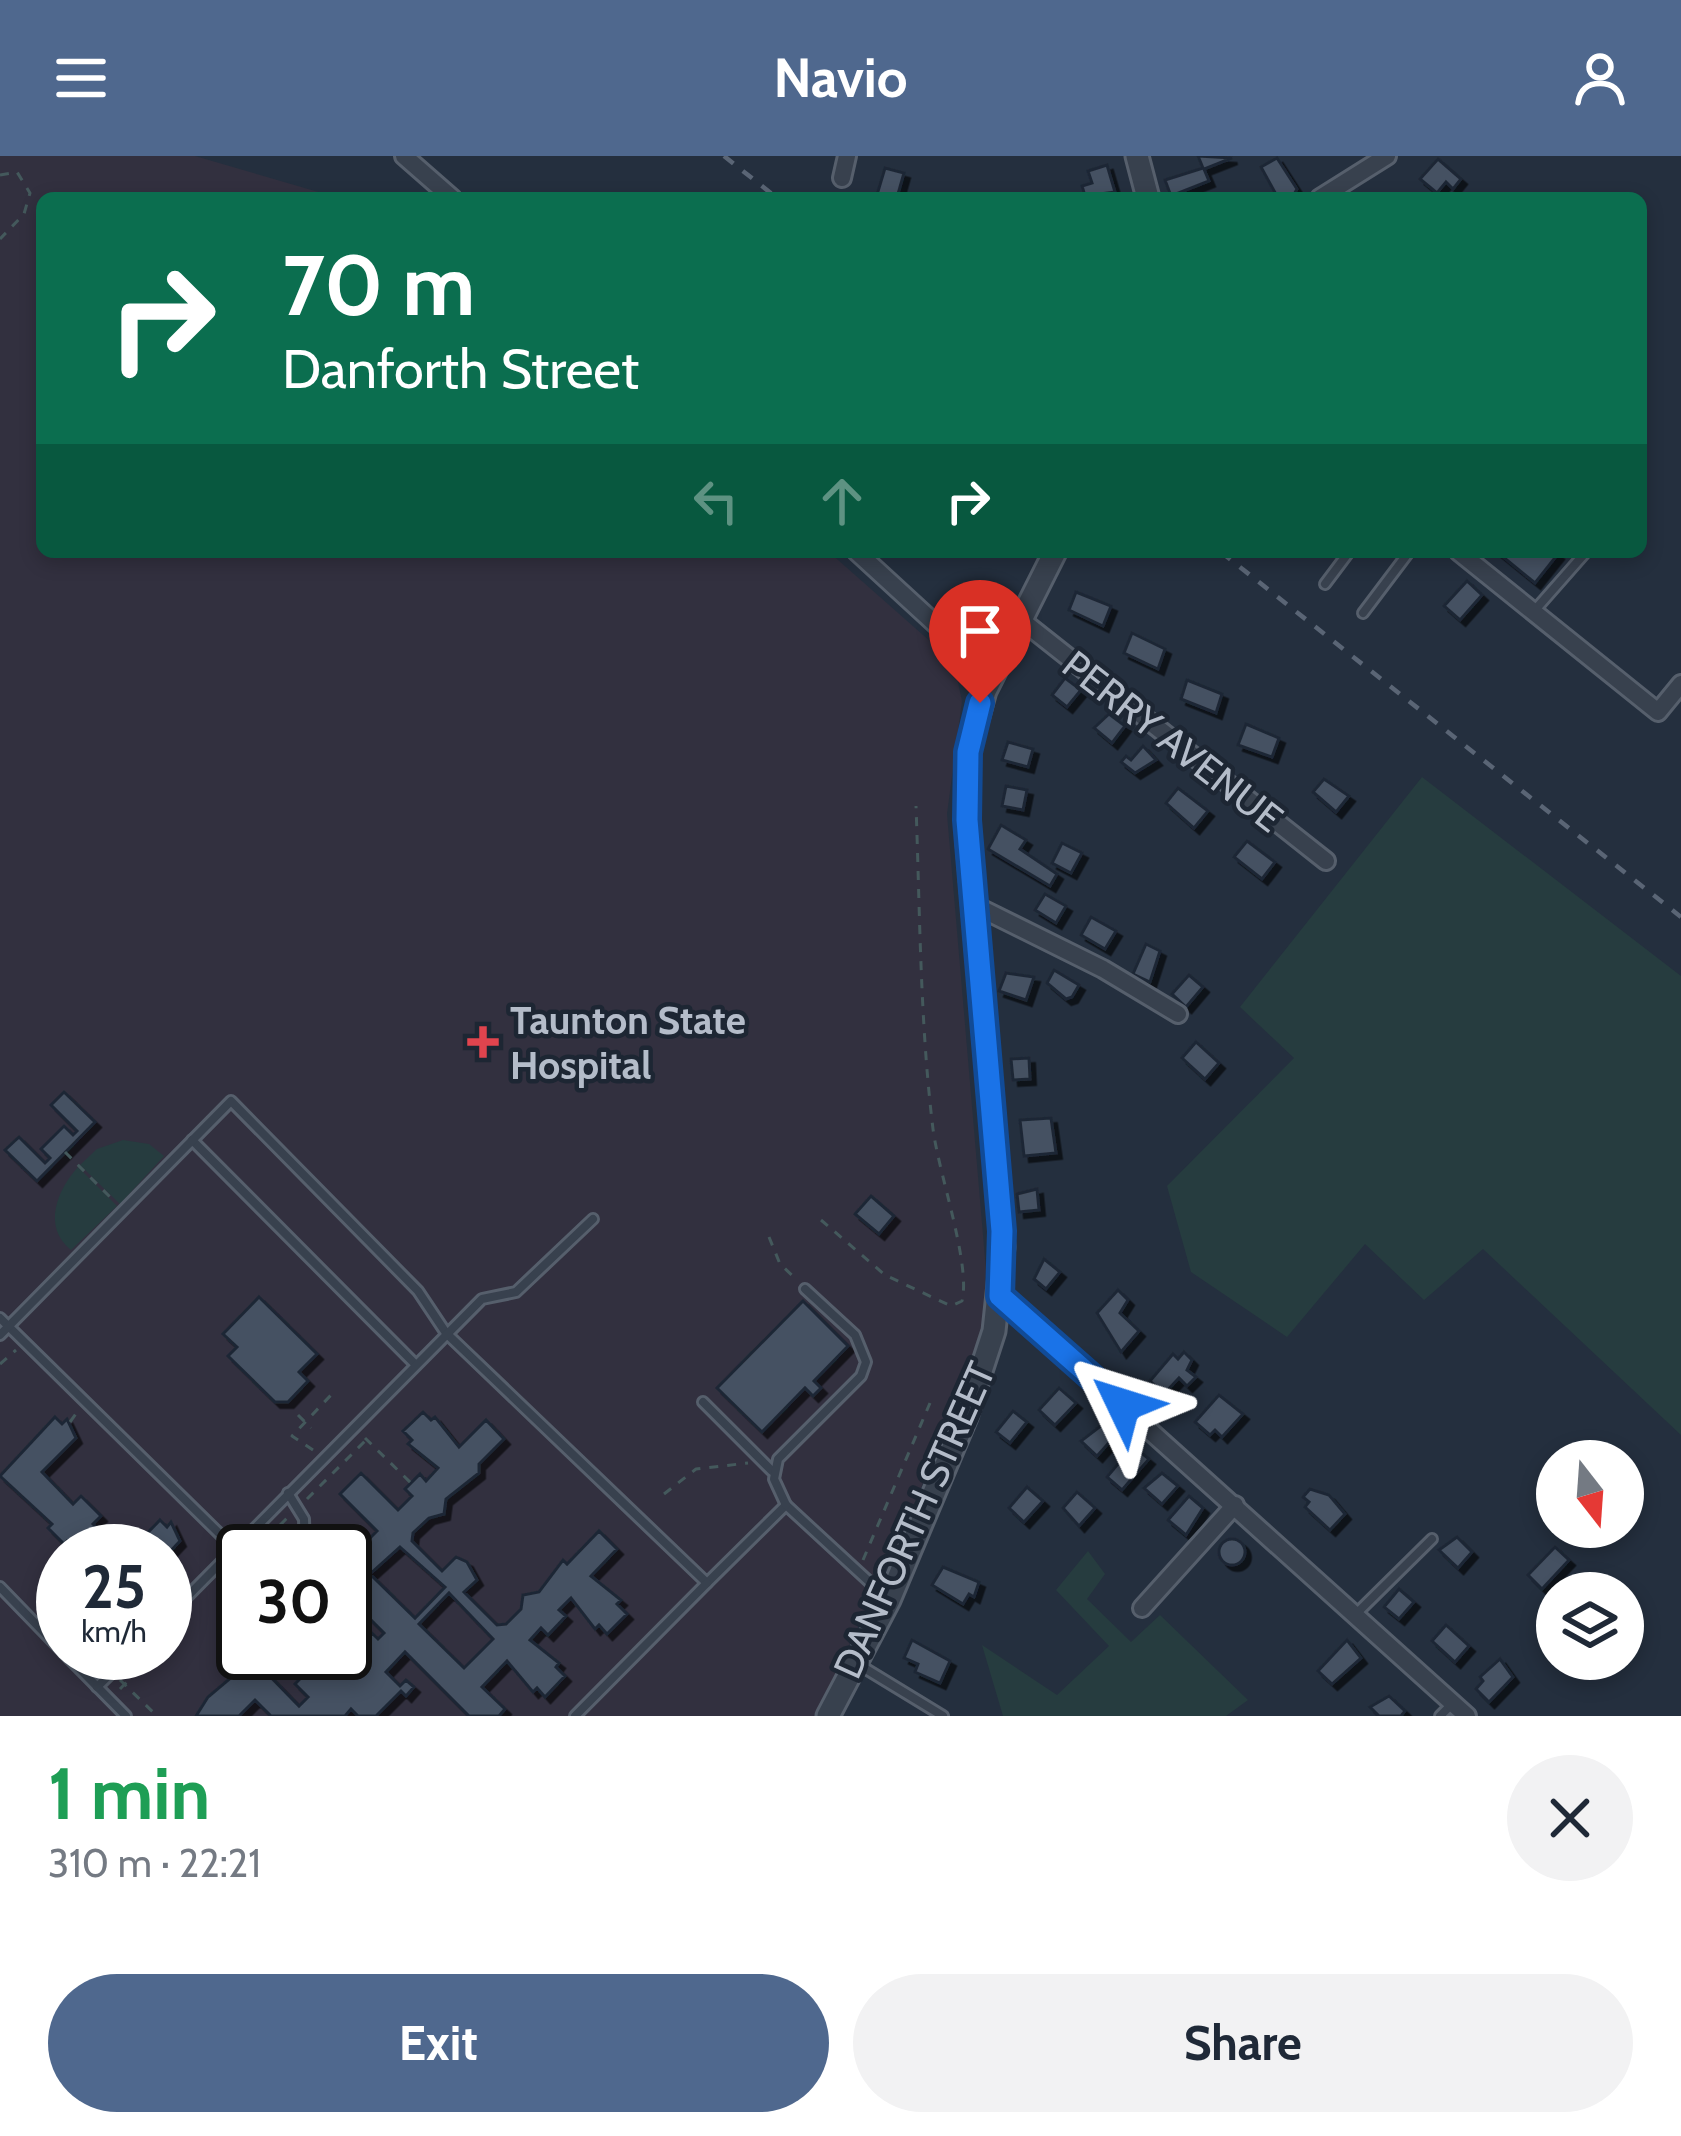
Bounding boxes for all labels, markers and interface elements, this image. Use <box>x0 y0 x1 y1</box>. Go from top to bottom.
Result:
icon: menu <box>48 45 114 111</box>
text: Navio <box>773 45 908 111</box>
icon: person <box>1567 45 1633 111</box>
text: 70 m <box>282 234 475 336</box>
icon: right <box>84 240 240 396</box>
text: Danforth Street <box>282 336 639 402</box>
icon: left <box>683 468 749 534</box>
icon: ahead <box>809 468 875 534</box>
icon: right <box>935 468 1001 534</box>
pin <box>929 580 1031 703</box>
icon: arrive <box>947 598 1013 664</box>
street label: PERRY AVENUE <box>1053 640 1293 842</box>
place label: Taunton State Hospital <box>510 996 746 1089</box>
marker: Taunton State Hospital <box>467 1026 499 1058</box>
position arrow <box>1060 1342 1186 1468</box>
street label: DANFORTH STREET <box>823 1354 1005 1685</box>
north arrow <box>1536 1440 1644 1548</box>
map controls <box>1536 1440 1644 1680</box>
speed limit sign: 30 <box>216 1524 372 1680</box>
text: 25 <box>82 1550 146 1623</box>
button: layers <box>1536 1572 1644 1680</box>
text: km/h <box>81 1613 147 1650</box>
text: 1 min <box>48 1750 210 1837</box>
button: close <box>1507 1755 1633 1881</box>
text: 310 m · 22:21 <box>48 1839 261 1887</box>
button: Exit <box>48 1974 829 2112</box>
button: Share <box>853 1974 1633 2112</box>

